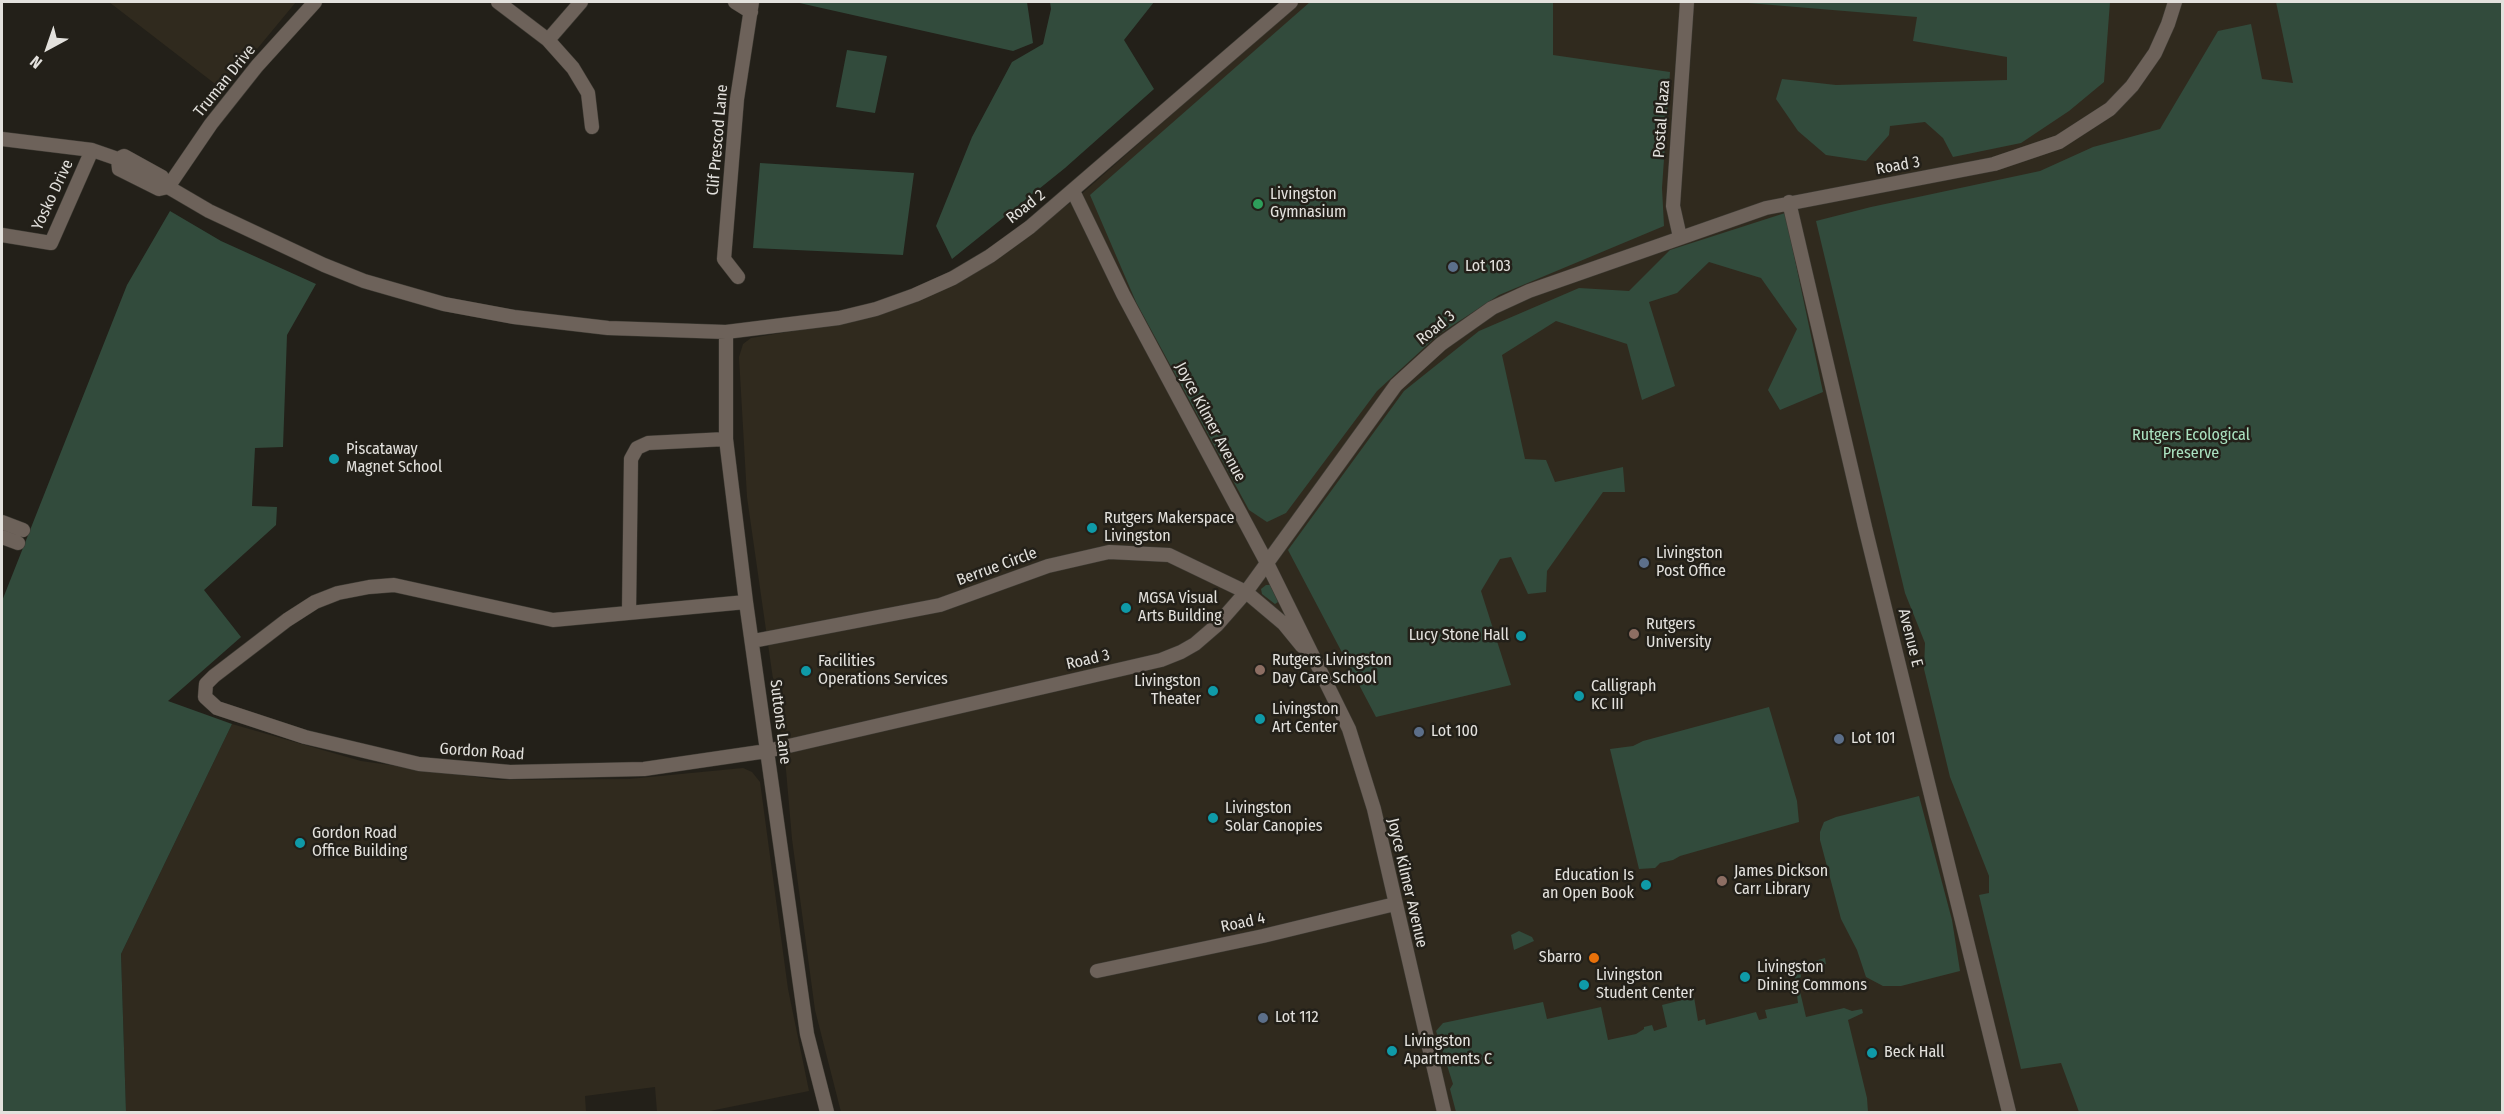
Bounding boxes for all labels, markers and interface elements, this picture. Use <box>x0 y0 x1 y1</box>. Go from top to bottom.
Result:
north arrow <box>18 18 78 78</box>
street label: Truman Drive <box>190 41 260 121</box>
text: N <box>26 52 46 73</box>
street label: Postal Plaza <box>1650 79 1674 159</box>
street label: Clif Prescod Lane <box>704 84 732 196</box>
street label: Road 3 <box>1875 153 1921 179</box>
street label: Yosko Drive <box>28 157 78 233</box>
place label: Livingston Gymnasium <box>1270 185 1346 223</box>
street label: Road 2 <box>1003 186 1049 228</box>
marker: Livingston Gymnasium <box>1251 197 1265 211</box>
place label: Lot 103 <box>1465 257 1511 277</box>
marker: Lot 103 <box>1446 260 1460 274</box>
street label: Road 3 <box>1413 307 1459 349</box>
street label: Joyce Kilmer Avenue <box>1170 359 1250 485</box>
park label: Rutgers Ecological Preserve <box>2132 426 2250 464</box>
place label: Piscataway Magnet School <box>346 440 442 478</box>
marker: Piscataway Magnet School <box>327 452 341 466</box>
place label: Rutgers Makerspace Livingston <box>1104 509 1234 547</box>
marker: Rutgers Makerspace Livingston <box>1085 521 1099 535</box>
street label: Berrue Circle <box>954 544 1040 590</box>
place label: Livingston Post Office <box>1656 544 1726 582</box>
marker: Livingston Post Office <box>1637 556 1651 570</box>
place label: MGSA Visual Arts Building <box>1138 589 1222 627</box>
marker: MGSA Visual Arts Building <box>1119 601 1133 615</box>
street label: Avenue E <box>1894 607 1926 669</box>
place label: Rutgers University <box>1646 615 1711 653</box>
place label: Lucy Stone Hall <box>1409 626 1509 646</box>
marker: Rutgers University <box>1627 627 1641 641</box>
marker: Lucy Stone Hall <box>1514 629 1528 643</box>
street label: Road 3 <box>1064 646 1112 674</box>
place label: Rutgers Livingston Day Care School <box>1272 651 1392 689</box>
place label: Facilities Operations Services <box>818 652 948 690</box>
marker: Rutgers Livingston Day Care School <box>1253 663 1267 677</box>
marker: Facilities Operations Services <box>799 664 813 678</box>
place label: Livingston Theater <box>1134 672 1201 710</box>
place label: Calligraph KC III <box>1591 677 1657 715</box>
street label: Suttons Lane <box>765 679 795 765</box>
marker: Livingston Theater <box>1206 684 1220 698</box>
marker: Calligraph KC III <box>1572 689 1586 703</box>
place label: Livingston Art Center <box>1272 700 1339 738</box>
marker: Livingston Art Center <box>1253 712 1267 726</box>
place label: Lot 100 <box>1431 722 1478 742</box>
marker: Lot 100 <box>1412 725 1426 739</box>
place label: Lot 101 <box>1851 729 1896 749</box>
marker: Lot 101 <box>1832 732 1846 746</box>
street label: Gordon Road <box>439 739 525 765</box>
place label: Livingston Solar Canopies <box>1225 799 1323 837</box>
marker: Livingston Solar Canopies <box>1206 811 1220 825</box>
street label: Joyce Kilmer Avenue <box>1383 816 1431 950</box>
place label: Gordon Road Office Building <box>312 824 407 862</box>
marker: Gordon Road Office Building <box>293 836 307 850</box>
place label: James Dickson Carr Library <box>1734 862 1828 900</box>
place label: Education Is an Open Book <box>1542 866 1634 904</box>
marker: James Dickson Carr Library <box>1715 874 1729 888</box>
marker: Education Is an Open Book <box>1639 878 1653 892</box>
street label: Road 4 <box>1219 909 1267 937</box>
place label: Sbarro <box>1539 948 1582 968</box>
marker: Sbarro <box>1587 951 1601 965</box>
place label: Livingston Dining Commons <box>1757 958 1867 996</box>
place label: Livingston Student Center <box>1596 966 1694 1004</box>
marker: Livingston Dining Commons <box>1738 970 1752 984</box>
marker: Livingston Student Center <box>1577 978 1591 992</box>
place label: Lot 112 <box>1275 1008 1318 1028</box>
marker: Lot 112 <box>1256 1011 1270 1025</box>
place label: Livingston Apartments C <box>1404 1032 1492 1070</box>
place label: Beck Hall <box>1884 1043 1945 1063</box>
marker: Livingston Apartments C <box>1385 1044 1399 1058</box>
marker: Beck Hall <box>1865 1046 1879 1060</box>

